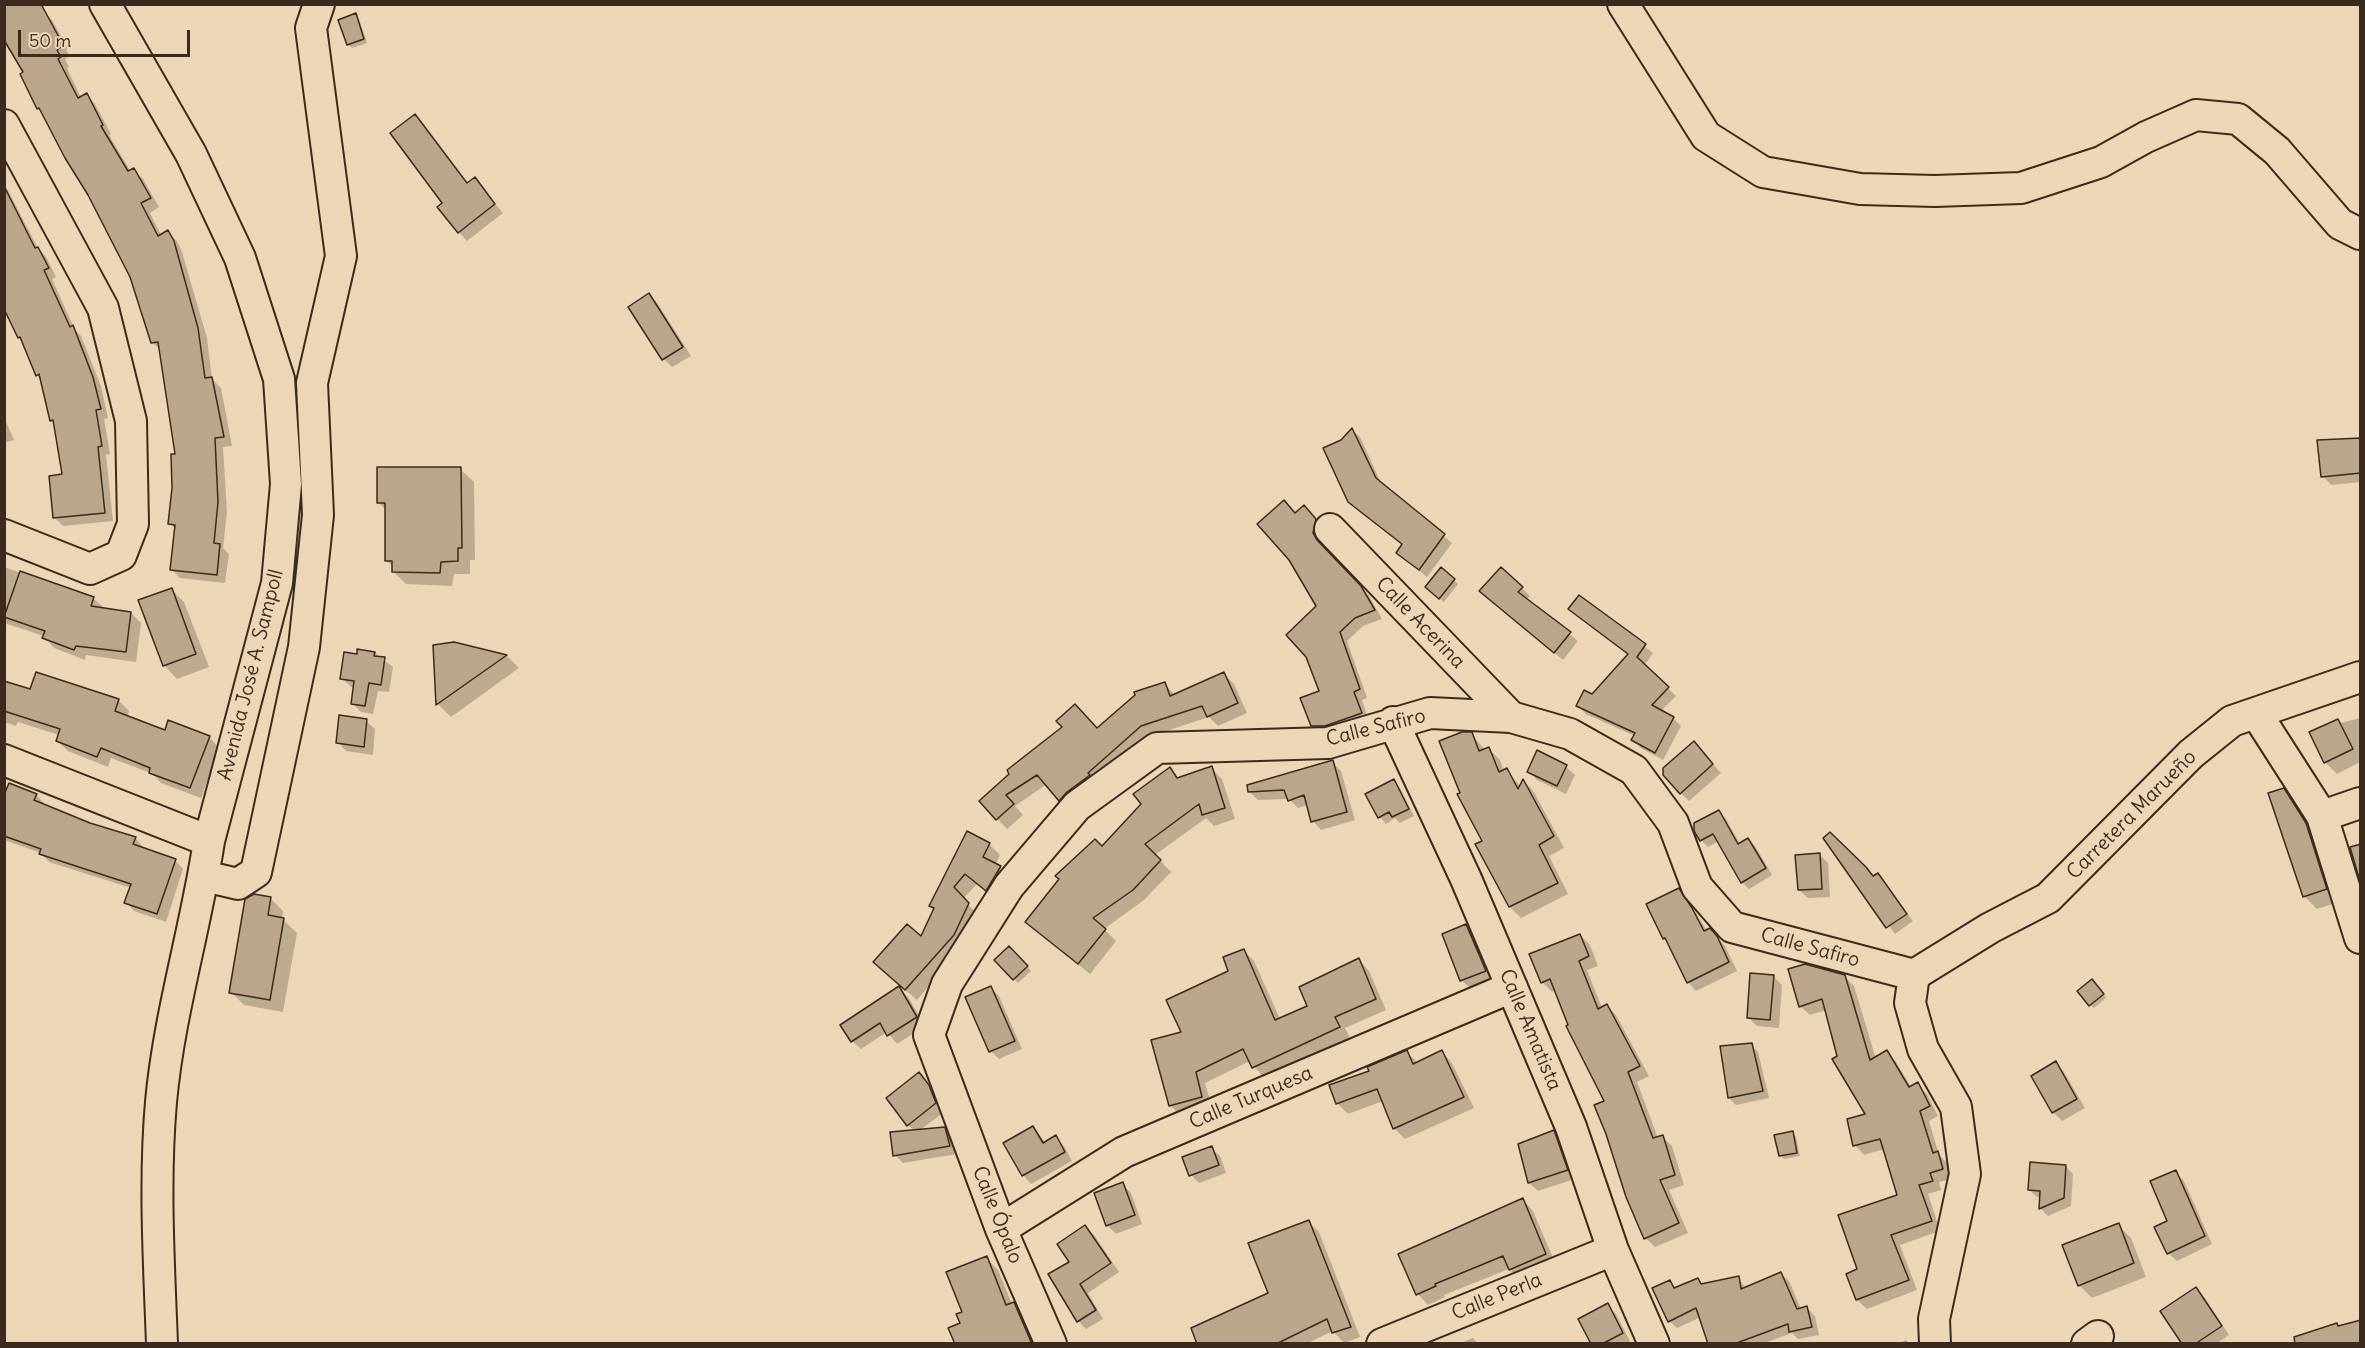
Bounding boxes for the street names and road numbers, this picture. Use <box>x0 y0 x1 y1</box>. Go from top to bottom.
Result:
street label: Avenida José A. Sampoll <box>213 567 289 783</box>
street label: Calle Acerina <box>1370 572 1470 674</box>
street label: Calle Safiro <box>1324 704 1428 752</box>
street label: Carretera Marueño <box>2062 745 2202 885</box>
street label: Calle Safiro <box>1758 923 1862 973</box>
street label: Calle Amatista <box>1494 966 1566 1094</box>
street label: Calle Turquesa <box>1186 1061 1316 1135</box>
street label: Calle Ópalo <box>967 1163 1027 1267</box>
street label: Calle Perla <box>1448 1268 1546 1326</box>

